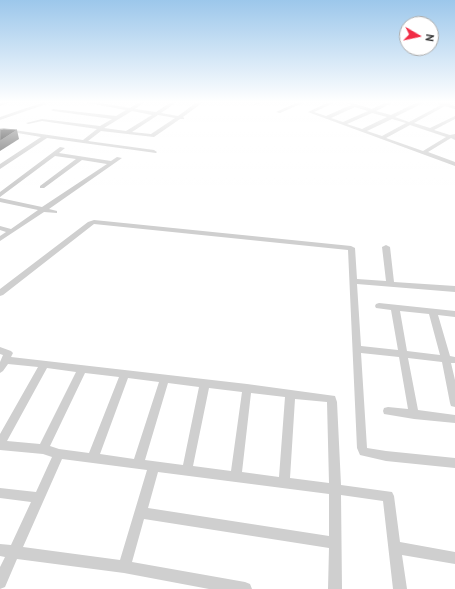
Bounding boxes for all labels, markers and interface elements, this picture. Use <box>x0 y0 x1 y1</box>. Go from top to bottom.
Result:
north arrow <box>399 16 439 56</box>
text: N <box>422 33 437 42</box>

